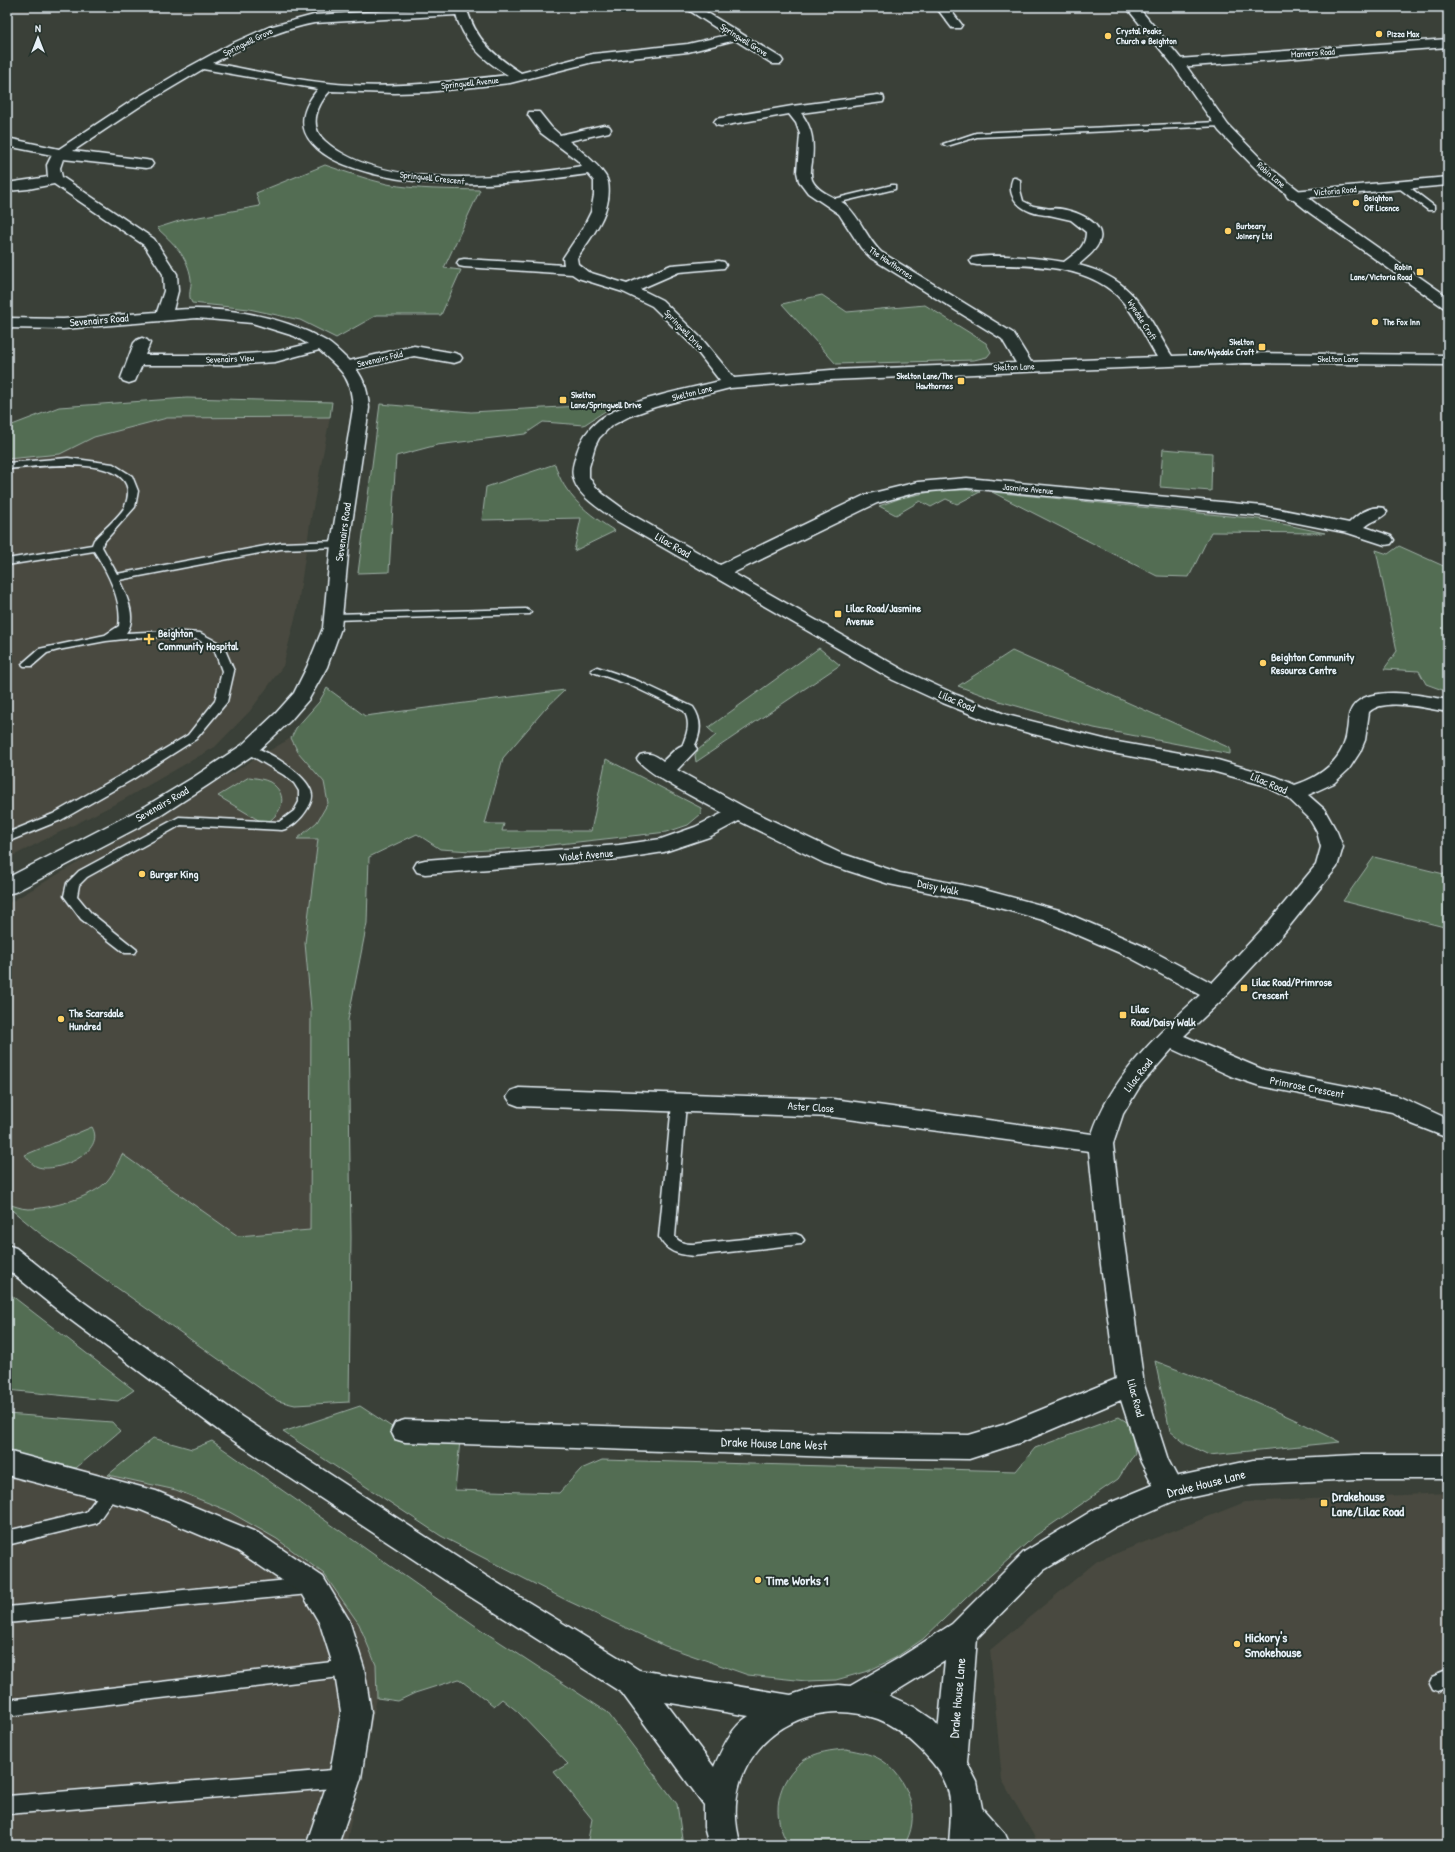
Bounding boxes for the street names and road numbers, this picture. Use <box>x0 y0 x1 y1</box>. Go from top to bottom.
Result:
street label: Springwell Grove <box>718 21 770 60</box>
street label: Springwell Grove <box>221 25 275 59</box>
street label: Manvers Road <box>1291 45 1336 61</box>
street label: Springwell Avenue <box>441 74 500 92</box>
street label: Robin Lane <box>1254 159 1288 191</box>
street label: Springwell Crescent <box>399 169 466 187</box>
street label: Victoria Road <box>1313 183 1357 199</box>
street label: The Hawthornes <box>867 244 916 282</box>
street label: Wyedale Croft <box>1125 297 1160 344</box>
street label: Springwell Drive <box>662 307 707 353</box>
street label: Sevenairs Road <box>69 310 130 330</box>
street label: Sevenairs Fold <box>356 348 404 370</box>
street label: Sevenairs View <box>206 352 254 366</box>
street label: Skelton Lane <box>1317 353 1359 365</box>
street label: Skelton Lane <box>993 360 1035 374</box>
street label: Skelton Lane <box>671 382 714 404</box>
street label: Jasmine Avenue <box>1002 481 1054 497</box>
street label: Sevenairs Road <box>332 501 354 562</box>
street label: Lilac Road <box>653 529 694 561</box>
street label: Lilac Road <box>936 687 978 715</box>
street label: Lilac Road <box>1248 769 1290 797</box>
street label: Sevenairs Road <box>133 783 192 825</box>
street label: Violet Avenue <box>558 846 614 864</box>
street label: Daisy Walk <box>916 876 960 898</box>
street label: Lilac Road <box>1121 1055 1156 1095</box>
street label: Primrose Crescent <box>1269 1073 1346 1101</box>
street label: Aster Close <box>787 1098 835 1116</box>
street label: Lilac Road <box>1124 1378 1148 1419</box>
street label: Drake House Lane West <box>721 1432 828 1454</box>
street label: Drake House Lane <box>1165 1465 1247 1501</box>
street label: Drake House Lane <box>945 1657 969 1739</box>

